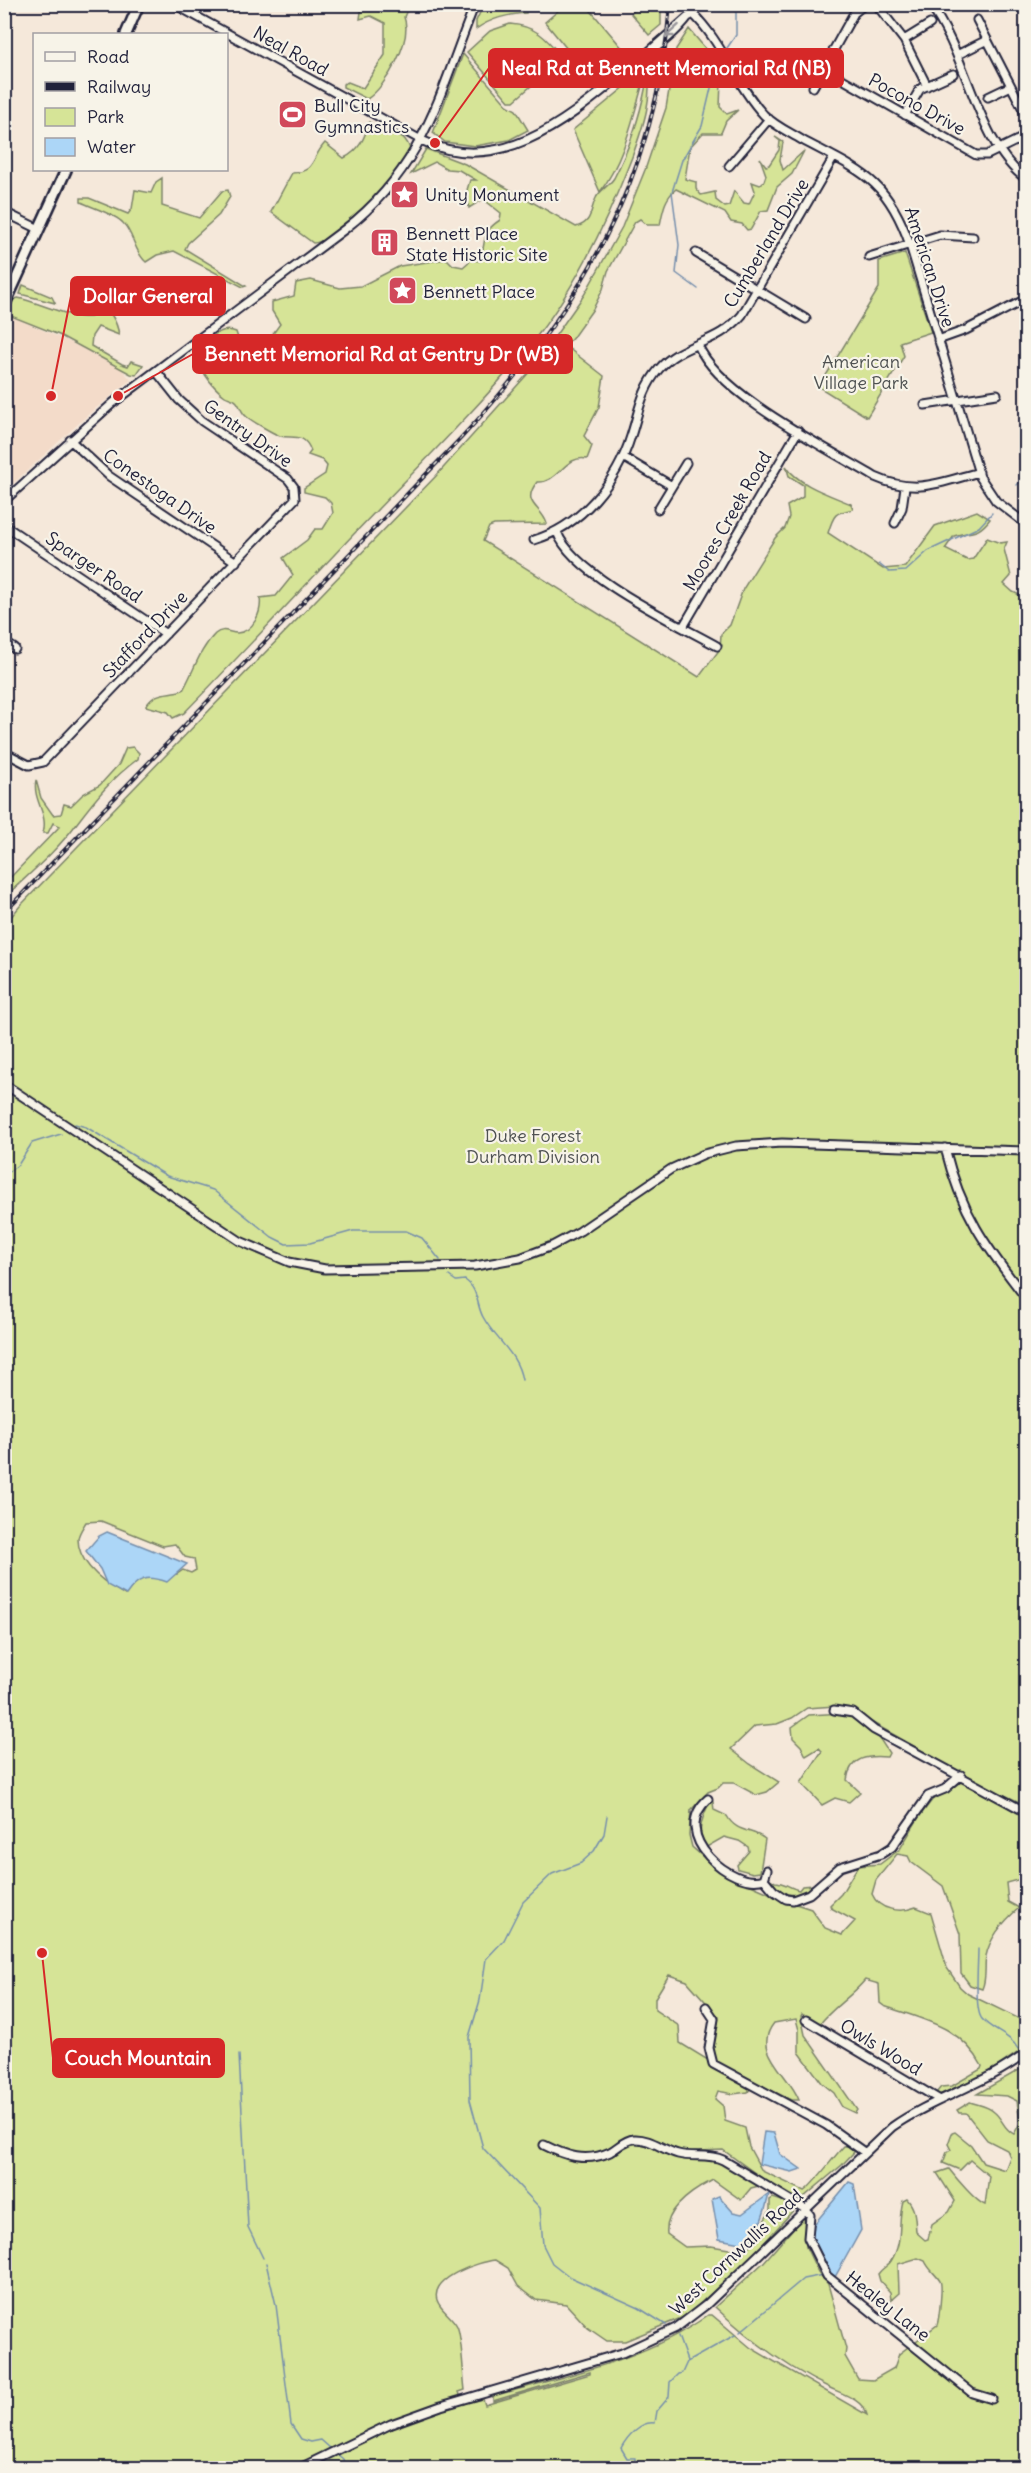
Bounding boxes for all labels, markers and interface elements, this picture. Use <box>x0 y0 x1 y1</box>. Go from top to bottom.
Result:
street label: Neal Road <box>249 21 333 81</box>
one-way arrow <box>665 24 680 38</box>
legend <box>33 33 228 171</box>
text: Road <box>87 45 130 68</box>
callout: Neal Rd at Bennett Memorial Rd (NB) <box>489 49 843 87</box>
text: Neal Rd at Bennett Memorial Rd (NB) <box>501 55 831 80</box>
street label: Pocono Drive <box>865 68 969 140</box>
text: Railway <box>87 75 151 98</box>
place label: Bull City Gymnastics <box>314 94 409 138</box>
sports icon: Bull City Gymnastics <box>277 99 309 131</box>
text: Park <box>87 105 124 128</box>
text: Water <box>87 135 137 158</box>
street label: Cumberland Drive <box>718 174 814 312</box>
place icon: Unity Monument <box>388 178 420 210</box>
place label: Unity Monument <box>425 183 559 206</box>
street label: American Drive <box>900 204 960 330</box>
place label: Bennett Place State Historic Site <box>406 222 548 266</box>
building icon: Bennett Place State Historic Site <box>369 227 401 259</box>
place icon: Bennett Place <box>386 275 418 307</box>
callout: Dollar General <box>71 277 225 315</box>
place label: Bennett Place <box>423 280 535 303</box>
text: Dollar General <box>83 283 213 308</box>
callout: Bennett Memorial Rd at Gentry Dr (WB) <box>193 335 572 373</box>
text: Bennett Memorial Rd at Gentry Dr (WB) <box>205 341 559 366</box>
park label: American Village Park <box>814 350 908 394</box>
street label: Gentry Drive <box>199 394 297 472</box>
street label: Conestoga Drive <box>99 443 221 539</box>
street label: Moores Creek Road <box>678 447 776 595</box>
street label: Sparger Road <box>41 526 147 608</box>
street label: Stafford Drive <box>98 586 192 682</box>
park label: Duke Forest Durham Division <box>466 1124 600 1168</box>
street label: Owls Wood <box>836 2014 926 2081</box>
callout: Couch Mountain <box>53 2039 224 2077</box>
text: Couch Mountain <box>65 2045 212 2070</box>
street label: West Cornwallis Road <box>664 2184 808 2320</box>
street label: Healey Lane <box>841 2266 935 2346</box>

